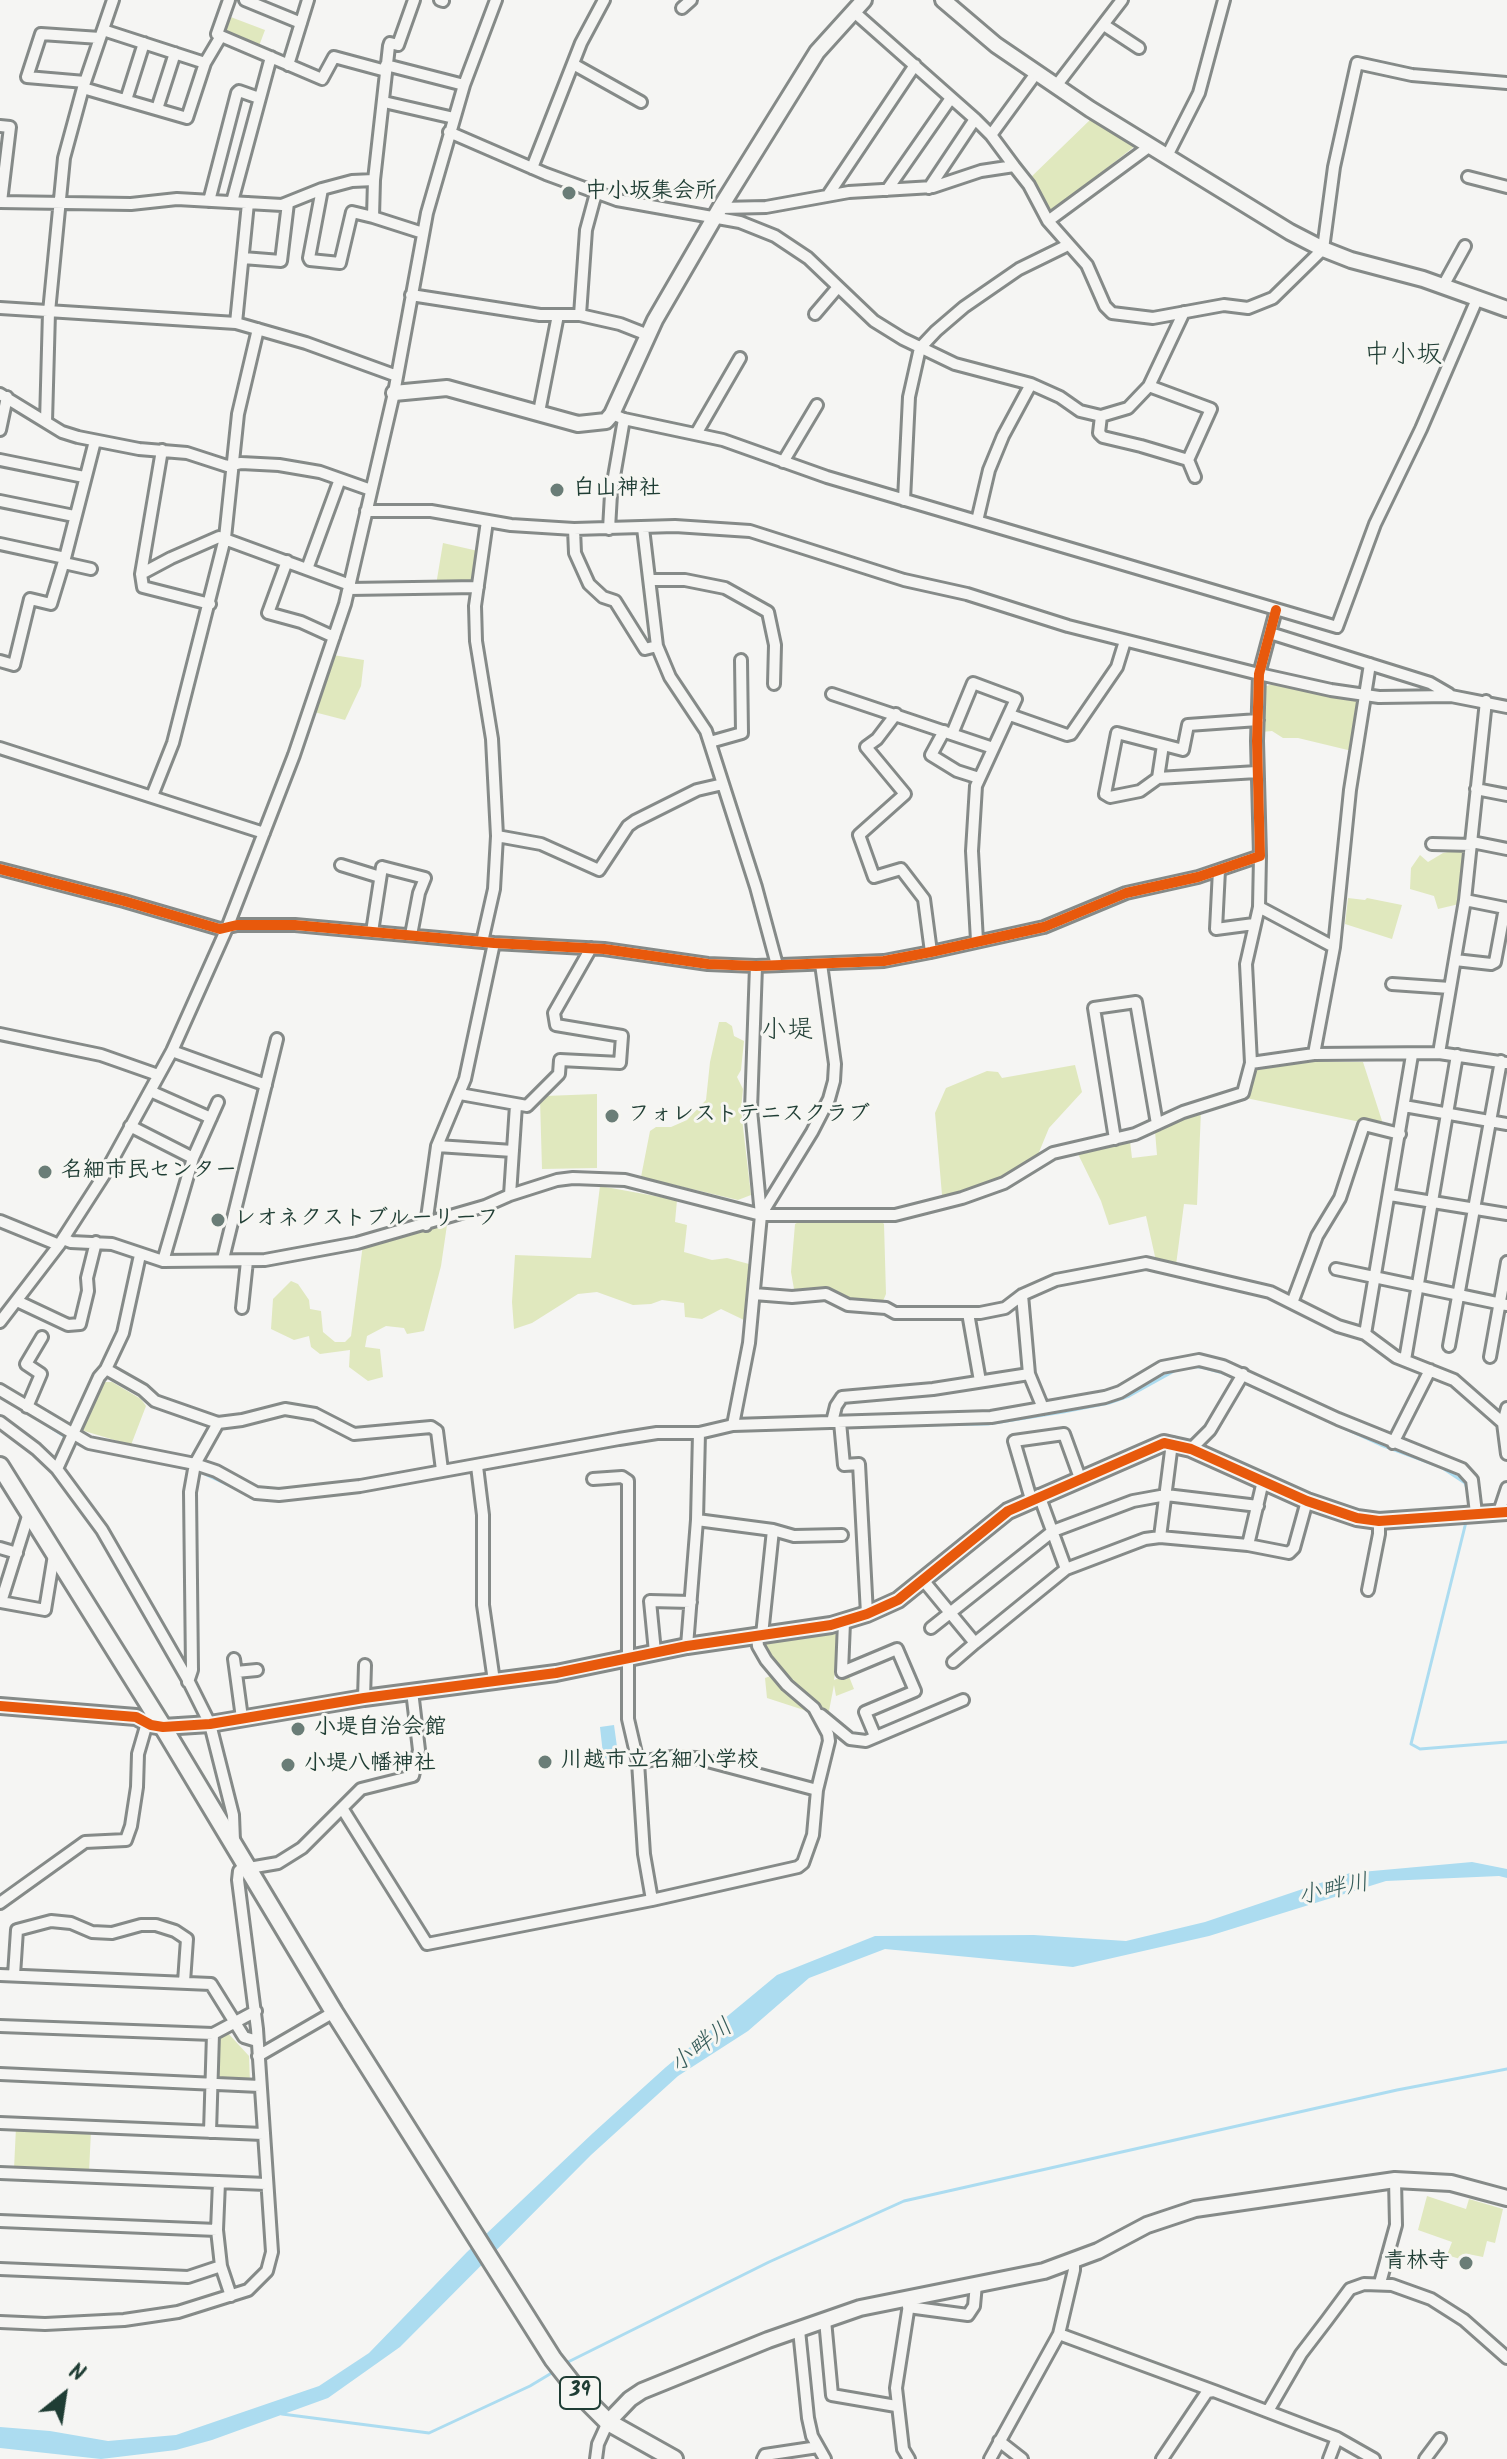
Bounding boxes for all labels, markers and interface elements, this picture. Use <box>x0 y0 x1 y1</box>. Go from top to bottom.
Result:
place label: 中小坂集会所 <box>585 180 717 206</box>
marker: 中小坂集会所 <box>560 184 578 202</box>
district label: 中小坂 <box>1364 342 1442 374</box>
place label: 白山神社 <box>573 477 661 503</box>
marker: 白山神社 <box>548 481 566 499</box>
district label: 小堤 <box>761 1017 813 1049</box>
place label: フォレストテニスクラブ <box>628 1103 870 1129</box>
marker: フォレストテニスクラブ <box>603 1107 621 1125</box>
place label: 名細市民センター <box>61 1159 237 1185</box>
marker: 名細市民センター <box>36 1163 54 1181</box>
place label: レオネクストブルーリーフ <box>234 1207 499 1233</box>
marker: レオネクストブルーリーフ <box>209 1211 227 1229</box>
place label: 小堤自治会館 <box>314 1716 446 1742</box>
marker: 小堤自治会館 <box>289 1720 307 1738</box>
place label: 川越市立名細小学校 <box>561 1749 759 1775</box>
place label: 小堤八幡神社 <box>304 1752 436 1778</box>
marker: 川越市立名細小学校 <box>536 1753 554 1771</box>
marker: 小堤八幡神社 <box>279 1756 297 1774</box>
water label: 小畔川 <box>1296 1870 1372 1914</box>
water label: 小畔川 <box>666 2014 740 2082</box>
place label: 青林寺 <box>1384 2250 1450 2276</box>
marker: 青林寺 <box>1457 2254 1475 2272</box>
north arrow <box>24 2355 104 2435</box>
text: N <box>61 2355 91 2392</box>
road number: 39 <box>560 2377 600 2409</box>

